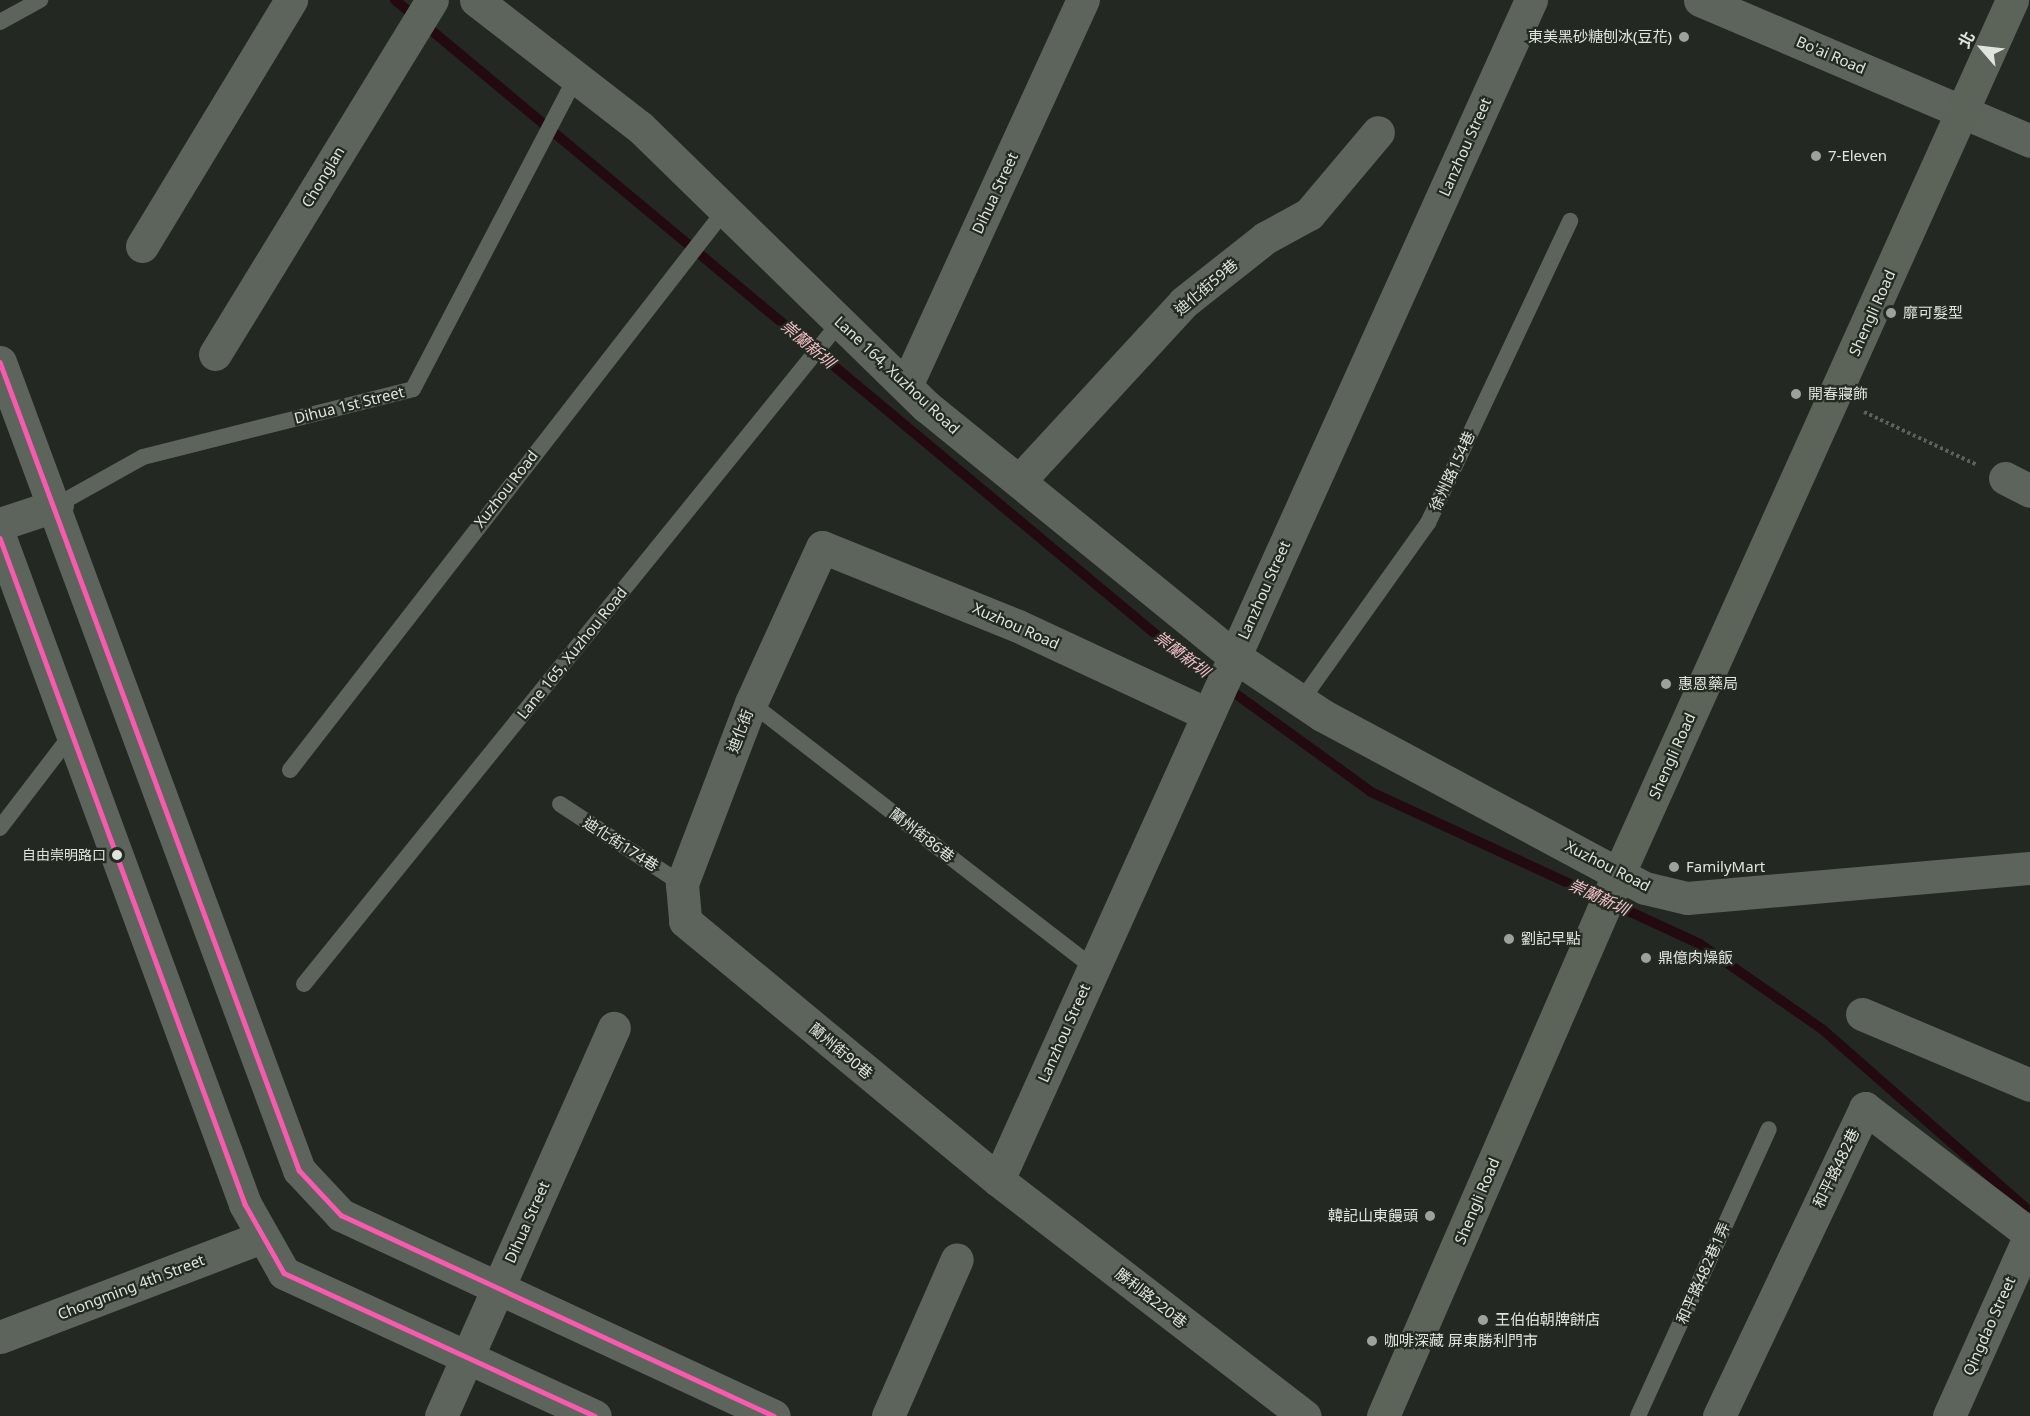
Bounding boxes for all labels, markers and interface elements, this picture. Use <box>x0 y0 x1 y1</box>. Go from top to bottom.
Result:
north arrow <box>1952 18 2012 78</box>
text: 北 <box>1953 27 1980 52</box>
place label: 東美黑砂糖刨冰(豆花) <box>1528 28 1672 46</box>
marker: 東美黑砂糖刨冰(豆花) <box>1677 30 1691 44</box>
street label: Bo'ai Road <box>1794 32 1868 78</box>
street label: Lanzhou Street <box>1435 95 1495 199</box>
street label: Chonglan <box>298 143 348 211</box>
place label: 7-Eleven <box>1828 147 1887 165</box>
marker: 7-Eleven <box>1809 149 1823 163</box>
street label: Dihua Street <box>968 150 1022 236</box>
street label: 迪化街59巷 <box>1171 255 1241 319</box>
street label: Shengli Road <box>1845 267 1899 359</box>
place label: 靡可髮型 <box>1903 304 1963 322</box>
marker: 靡可髮型 <box>1884 306 1898 320</box>
street label: Lane 164, Xuzhou Road <box>831 312 963 438</box>
water label: 崇蘭新圳 <box>777 316 839 372</box>
street label: Dihua 1st Street <box>292 383 406 427</box>
place label: 開春寢飾 <box>1808 385 1868 403</box>
marker: 開春寢飾 <box>1789 387 1803 401</box>
street label: 徐州路154巷 <box>1426 428 1478 514</box>
street label: Xuzhou Road <box>470 447 542 531</box>
street label: Lanzhou Street <box>1234 538 1294 642</box>
street label: Lane 165, Xuzhou Road <box>513 584 631 722</box>
street label: Xuzhou Road <box>970 599 1062 653</box>
water label: 崇蘭新圳 <box>1151 627 1213 681</box>
place label: 惠恩藥局 <box>1678 675 1738 693</box>
marker: 惠恩藥局 <box>1659 677 1673 691</box>
street label: 迪化街 <box>724 707 756 755</box>
street label: Shengli Road <box>1645 710 1699 802</box>
street label: 蘭州街86巷 <box>886 804 958 866</box>
street label: 迪化街174巷 <box>580 813 662 875</box>
street label: Xuzhou Road <box>1563 837 1653 895</box>
place label: 自由崇明路口 <box>22 847 106 863</box>
marker: 自由崇明路口 <box>111 849 123 861</box>
place label: FamilyMart <box>1686 858 1765 876</box>
marker: FamilyMart <box>1667 860 1681 874</box>
water label: 崇蘭新圳 <box>1566 875 1632 919</box>
place label: 劉記早點 <box>1521 930 1581 948</box>
marker: 劉記早點 <box>1502 932 1516 946</box>
place label: 鼎億肉燥飯 <box>1658 949 1733 967</box>
marker: 鼎億肉燥飯 <box>1639 951 1653 965</box>
street label: Lanzhou Street <box>1034 981 1094 1085</box>
street label: 蘭州街90巷 <box>806 1019 876 1083</box>
street label: 和平路482巷 <box>1809 1126 1863 1210</box>
street label: Shengli Road <box>1451 1155 1503 1247</box>
street label: Dihua Street <box>501 1178 553 1266</box>
place label: 韓記山東饅頭 <box>1328 1207 1418 1225</box>
marker: 韓記山東饅頭 <box>1423 1209 1437 1223</box>
street label: 和平路482巷1弄 <box>1673 1219 1733 1327</box>
street label: Chongming 4th Street <box>55 1251 207 1323</box>
street label: 勝利路220巷 <box>1112 1265 1190 1331</box>
street label: Qingdao Street <box>1959 1274 2019 1378</box>
place label: 王伯伯朝牌餅店 <box>1495 1311 1600 1329</box>
marker: 王伯伯朝牌餅店 <box>1476 1313 1490 1327</box>
place label: 咖啡深藏 屏東勝利門市 <box>1384 1332 1538 1350</box>
marker: 咖啡深藏 屏東勝利門市 <box>1365 1334 1379 1348</box>

